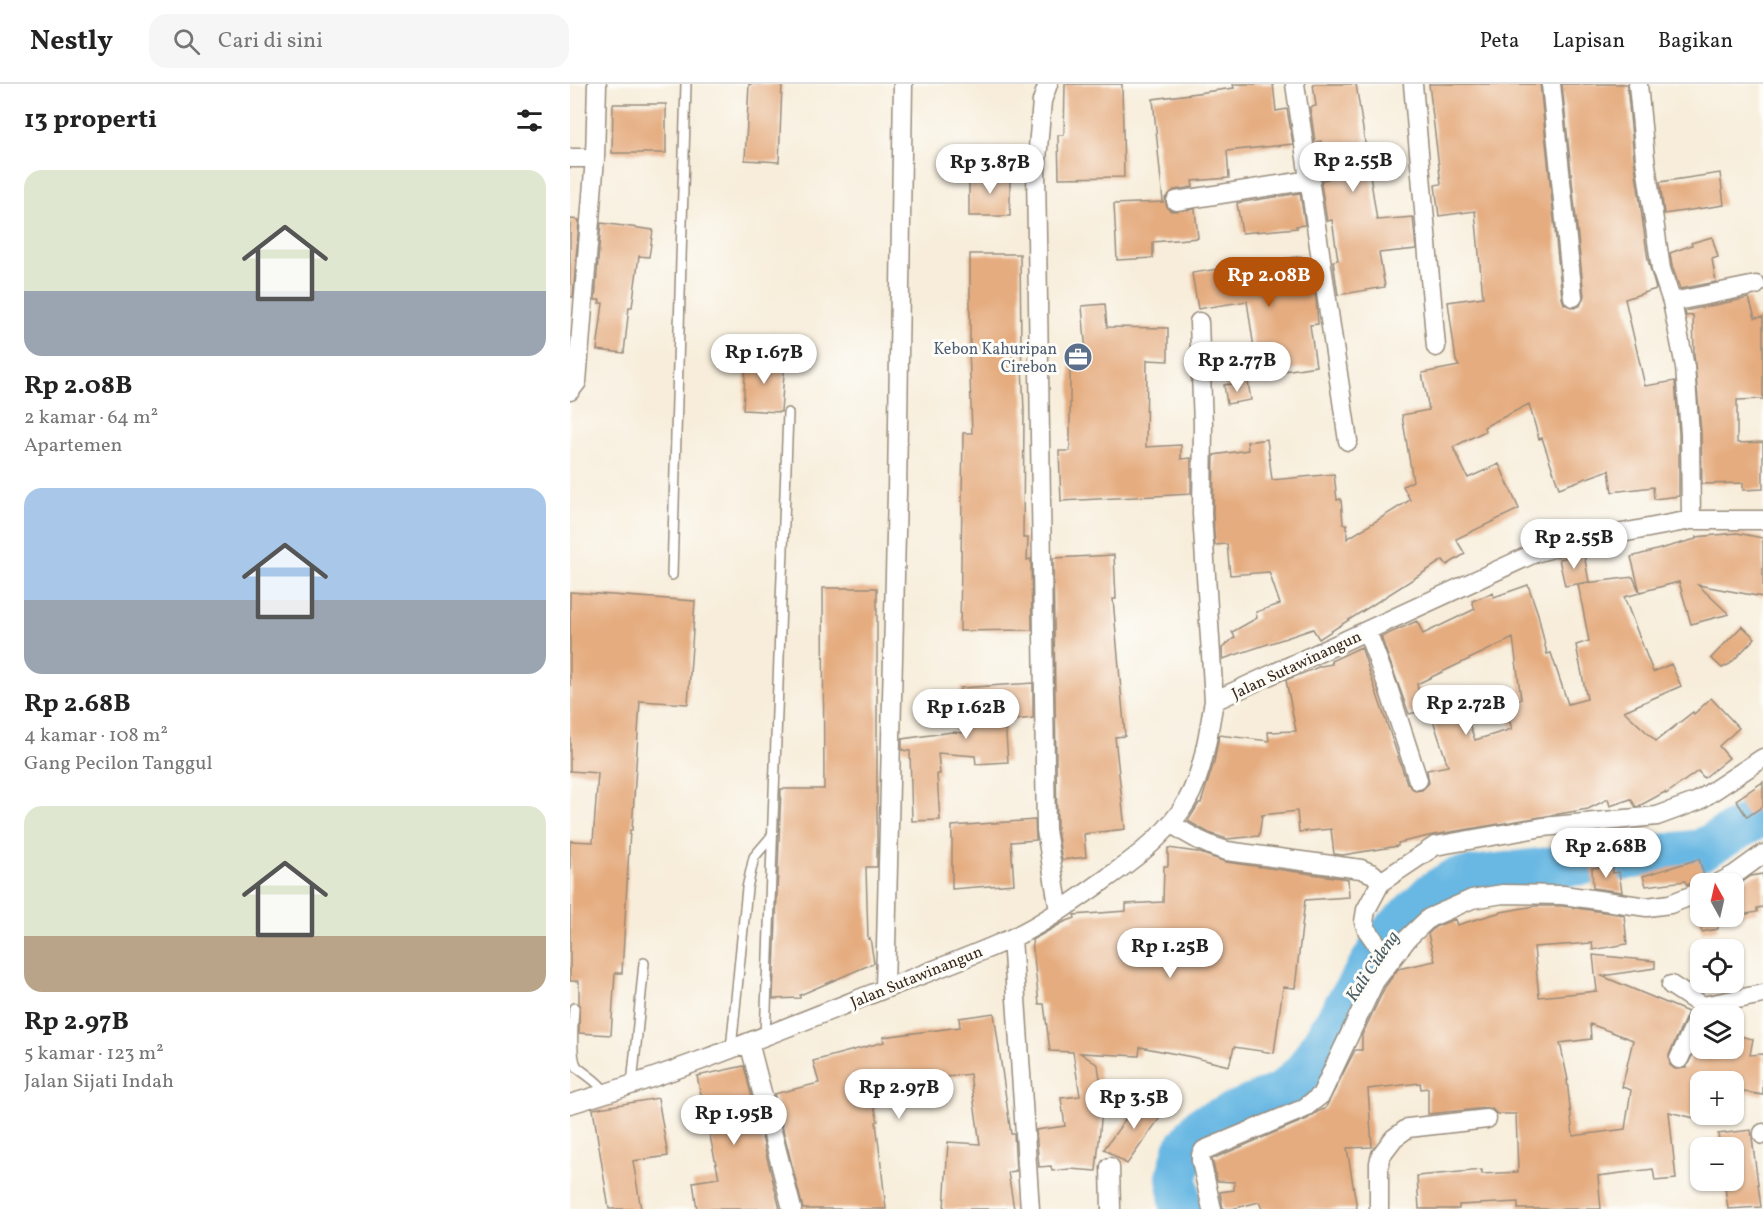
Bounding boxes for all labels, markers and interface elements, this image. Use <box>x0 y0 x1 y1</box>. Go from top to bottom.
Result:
search box <box>149 14 569 68</box>
text: Nestly <box>30 22 113 61</box>
icon: search <box>170 25 203 58</box>
text: Cari di sini <box>218 26 323 57</box>
text: Peta <box>1480 27 1519 56</box>
text: Lapisan <box>1552 27 1625 56</box>
text: Bagikan <box>1658 27 1733 56</box>
text: 13 properti <box>24 102 157 138</box>
icon: filters <box>513 104 546 137</box>
pin: Rp 2.55B <box>1291 142 1415 193</box>
pin: Rp 3.87B <box>928 144 1052 195</box>
text: Rp 2.55B <box>1313 147 1393 175</box>
text: Rp 3.87B <box>950 149 1030 177</box>
icon: home <box>231 209 339 317</box>
pin: Rp 2.08B <box>1207 257 1331 308</box>
text: Rp 2.08B <box>1227 262 1311 290</box>
pin: Rp 1.67B <box>702 334 826 385</box>
text: Rp 1.67B <box>725 339 803 367</box>
place label: Kebon Kahuripan Cirebon <box>934 339 1057 379</box>
office icon: Kebon Kahuripan Cirebon <box>1062 341 1094 373</box>
pin: Rp 2.77B <box>1175 342 1299 393</box>
text: Rp 2.77B <box>1198 347 1276 375</box>
text: Rp 2.08B <box>24 368 132 404</box>
text: 2 kamar · 64 m² <box>24 404 158 432</box>
text: Apartemen <box>24 432 123 460</box>
pin: Rp 2.55B <box>1512 519 1636 570</box>
text: Rp 2.55B <box>1534 524 1614 552</box>
icon: home <box>231 527 339 635</box>
street label: Jalan Sutawinangun <box>1228 626 1365 706</box>
pin: Rp 2.72B <box>1404 685 1528 736</box>
text: Rp 2.68B <box>24 686 131 722</box>
pin: Rp 1.62B <box>904 689 1028 740</box>
text: Rp 2.72B <box>1426 690 1506 718</box>
text: Rp 1.62B <box>926 694 1006 722</box>
text: 4 kamar · 108 m² <box>24 722 168 750</box>
text: Gang Pecilon Tanggul <box>24 750 212 778</box>
pin: Rp 2.68B <box>1544 828 1668 879</box>
text: Rp 2.68B <box>1565 833 1647 861</box>
icon: home <box>231 845 339 953</box>
north arrow <box>1690 873 1744 927</box>
map controls <box>1690 873 1744 1191</box>
water label: Kali Cideng <box>1340 927 1406 1007</box>
pin: Rp 1.25B <box>1108 928 1232 979</box>
text: Rp 1.25B <box>1131 933 1209 961</box>
button: locate <box>1690 939 1744 993</box>
street label: Jalan Sutawinangun <box>847 941 986 1014</box>
text: Rp 2.97B <box>24 1004 129 1040</box>
button: layers <box>1690 1005 1744 1059</box>
text: 5 kamar · 123 m² <box>24 1040 164 1068</box>
text: Jalan Sijati Indah <box>24 1068 174 1096</box>
pin: Rp 2.97B <box>837 1069 961 1120</box>
button: + <box>1690 1071 1744 1125</box>
text: Rp 2.97B <box>859 1074 939 1102</box>
pin: Rp 3.5B <box>1079 1079 1189 1130</box>
text: Rp 3.5B <box>1099 1084 1169 1112</box>
pin: Rp 1.95B <box>672 1095 796 1146</box>
text: Rp 1.95B <box>695 1100 773 1128</box>
button: − <box>1690 1137 1744 1191</box>

